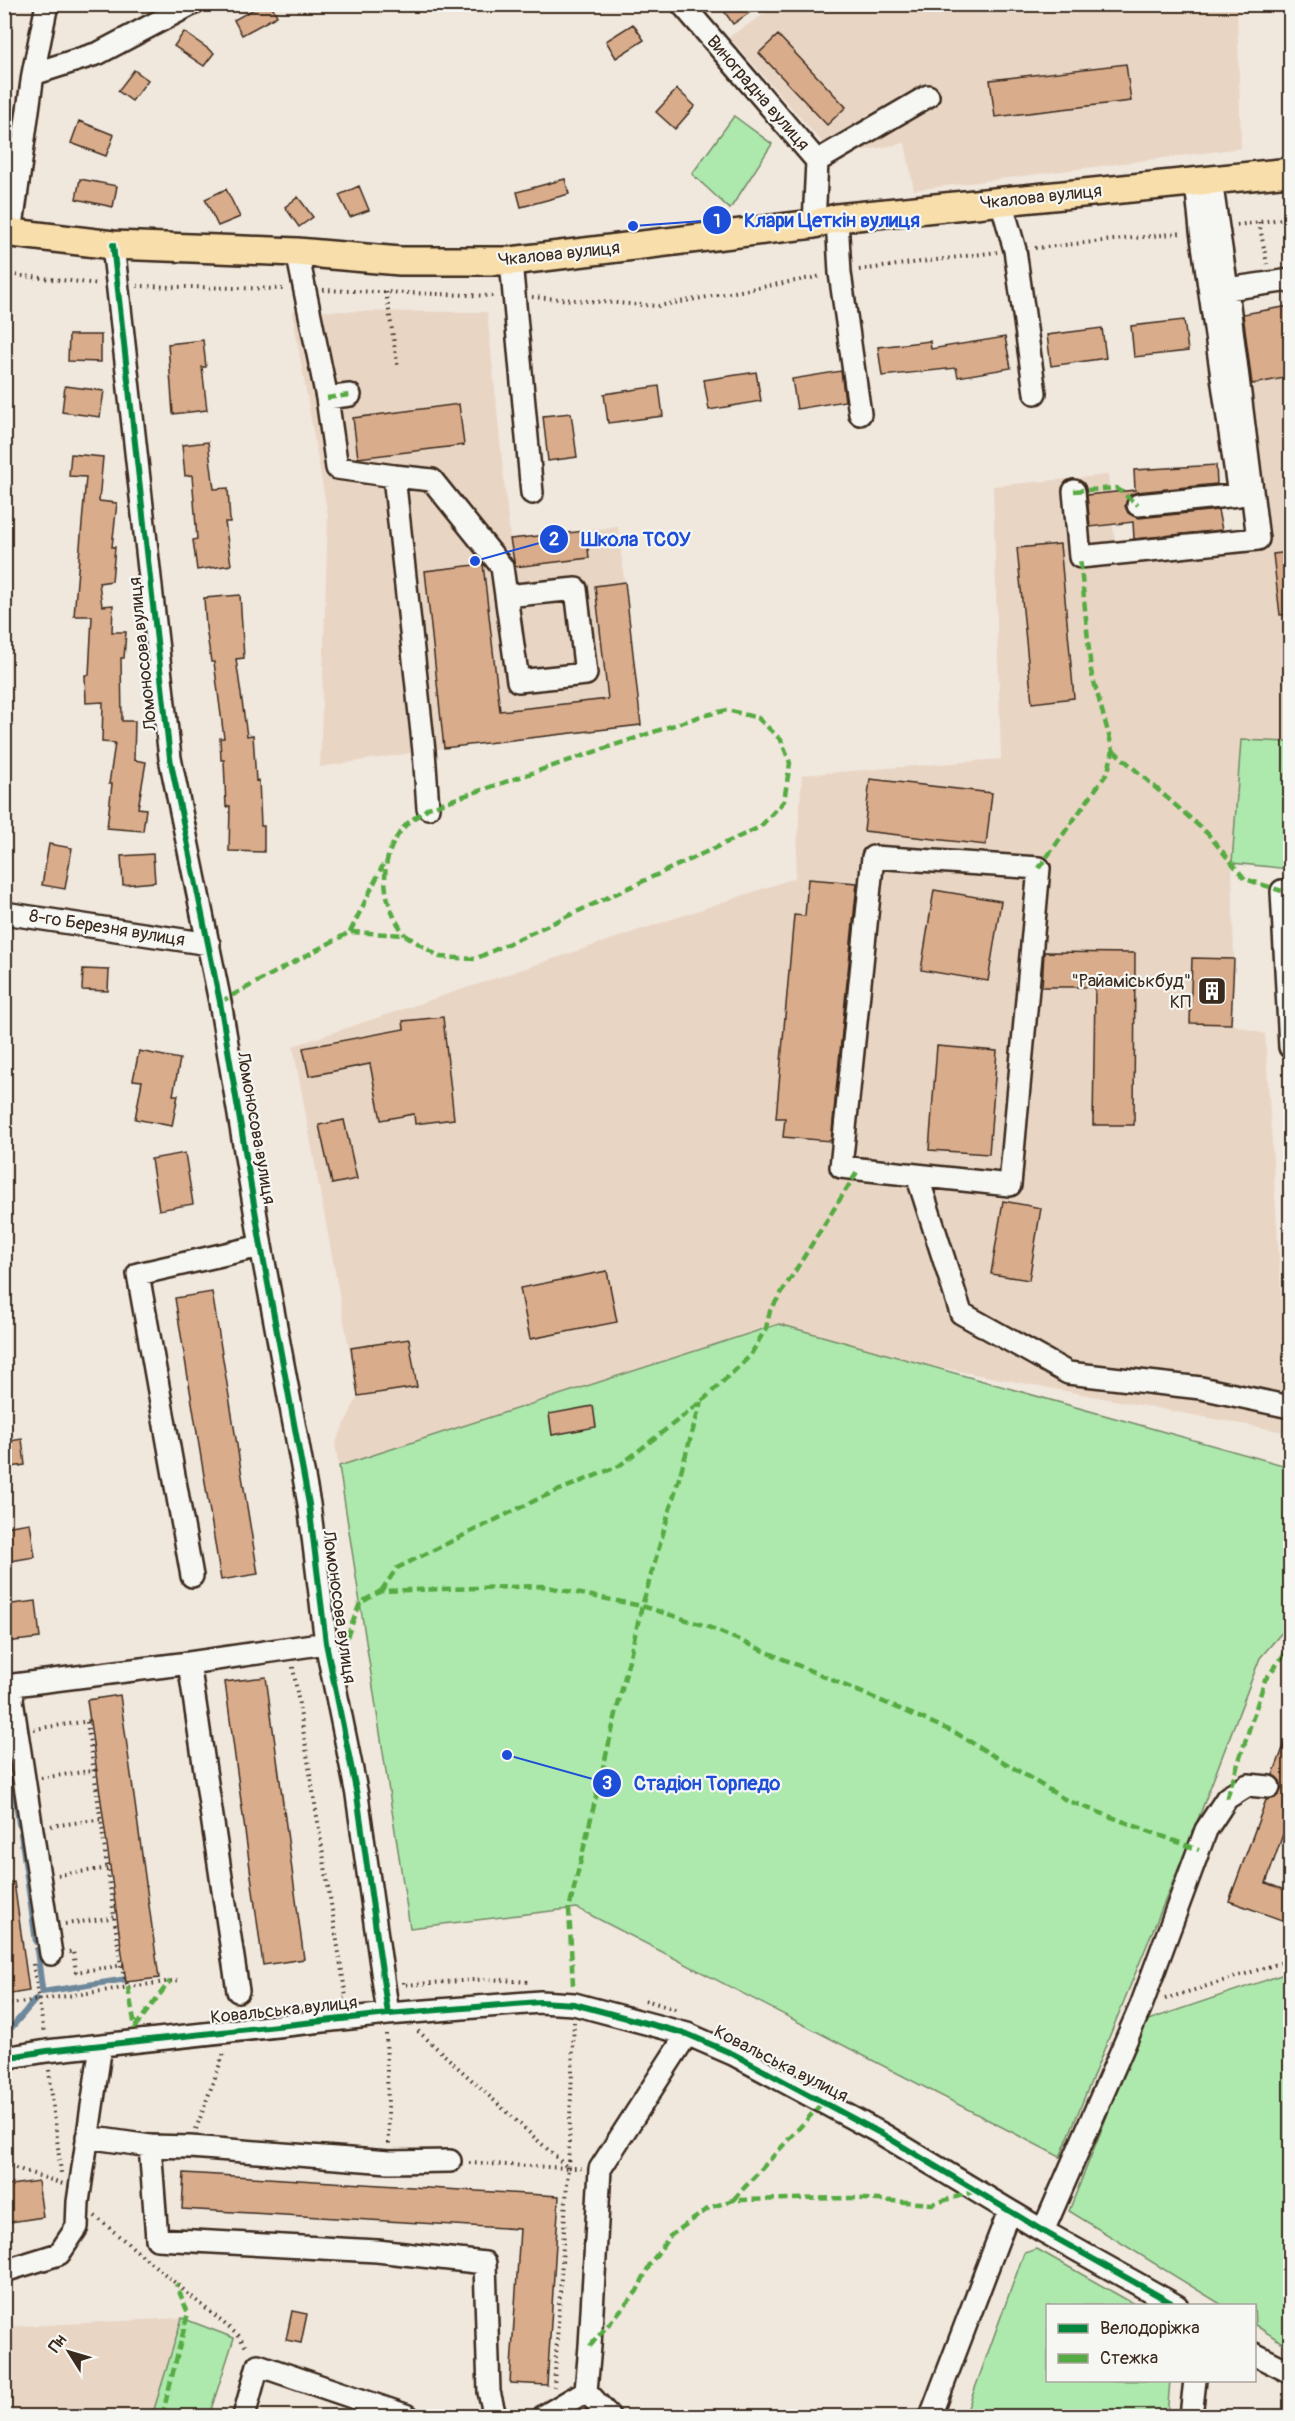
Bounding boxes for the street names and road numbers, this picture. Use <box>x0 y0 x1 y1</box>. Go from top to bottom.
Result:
street label: Виноградна вулиця <box>702 30 814 156</box>
street label: Чкалова вулиця <box>979 179 1103 215</box>
street label: Чкалова вулиця <box>497 236 621 272</box>
street label: Ломоносова вулиця <box>123 576 163 733</box>
street label: 8-го Березня вулиця <box>28 904 186 952</box>
street label: Ломоносова вулиця <box>231 1049 281 1206</box>
street label: Ломоносова вулиця <box>317 1528 361 1685</box>
street label: Ковальська вулиця <box>209 1991 359 2029</box>
street label: Ковальська вулиця <box>710 2020 852 2108</box>

